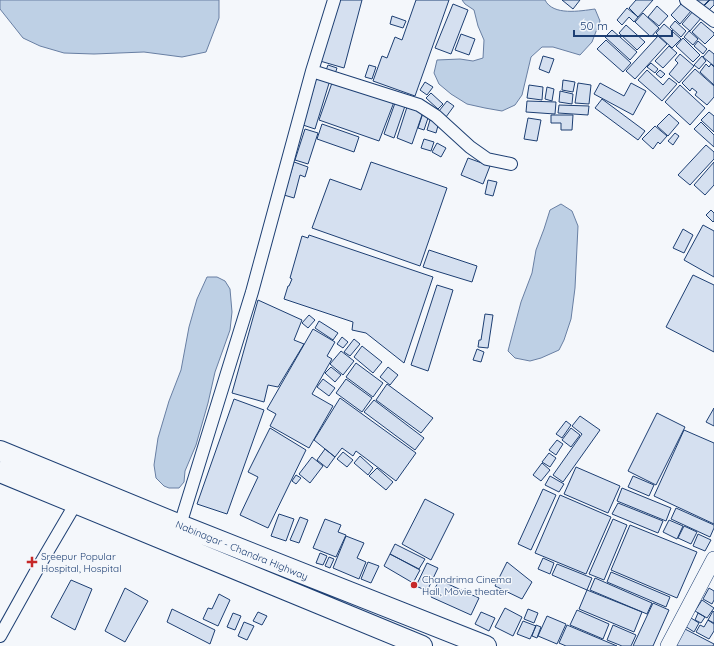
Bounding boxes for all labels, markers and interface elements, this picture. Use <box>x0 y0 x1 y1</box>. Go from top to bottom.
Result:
scale bar <box>574 12 672 38</box>
text: 50 m <box>580 18 608 33</box>
street label: Nabinagar - Chandra Highway <box>174 518 310 583</box>
place label: Sreepur Popular Hospital, Hospital <box>41 550 121 575</box>
marker: Sreepur Popular Hospital, Hospital <box>26 556 38 568</box>
place label: Chandrima Cinema Hall, Movie theater <box>422 573 511 598</box>
marker: Chandrima Cinema Hall, Movie theater <box>409 580 419 590</box>

